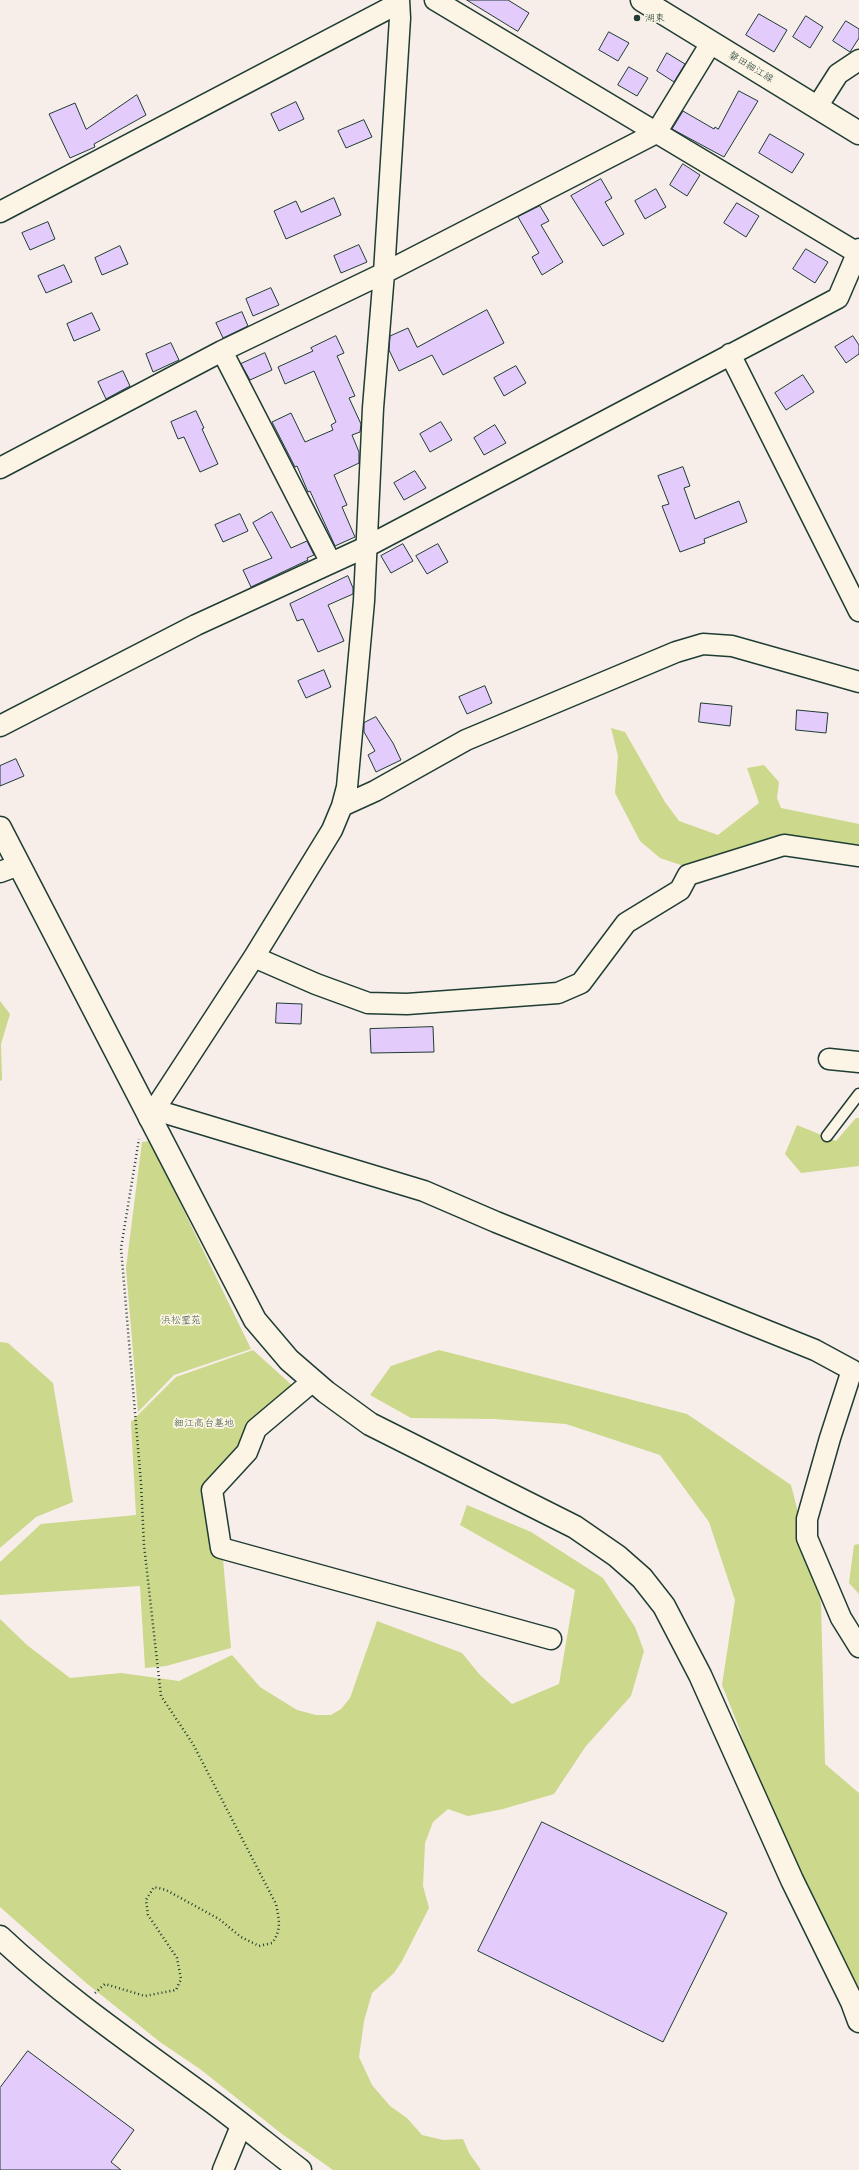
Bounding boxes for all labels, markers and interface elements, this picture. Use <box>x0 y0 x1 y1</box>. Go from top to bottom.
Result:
place label: 湖東 <box>645 12 665 24</box>
marker: 湖東 <box>632 13 642 23</box>
street label: 磐田細江線 <box>726 49 776 85</box>
park label: 浜松霊苑 <box>161 1314 201 1326</box>
park label: 細江高台墓地 <box>174 1417 234 1429</box>

